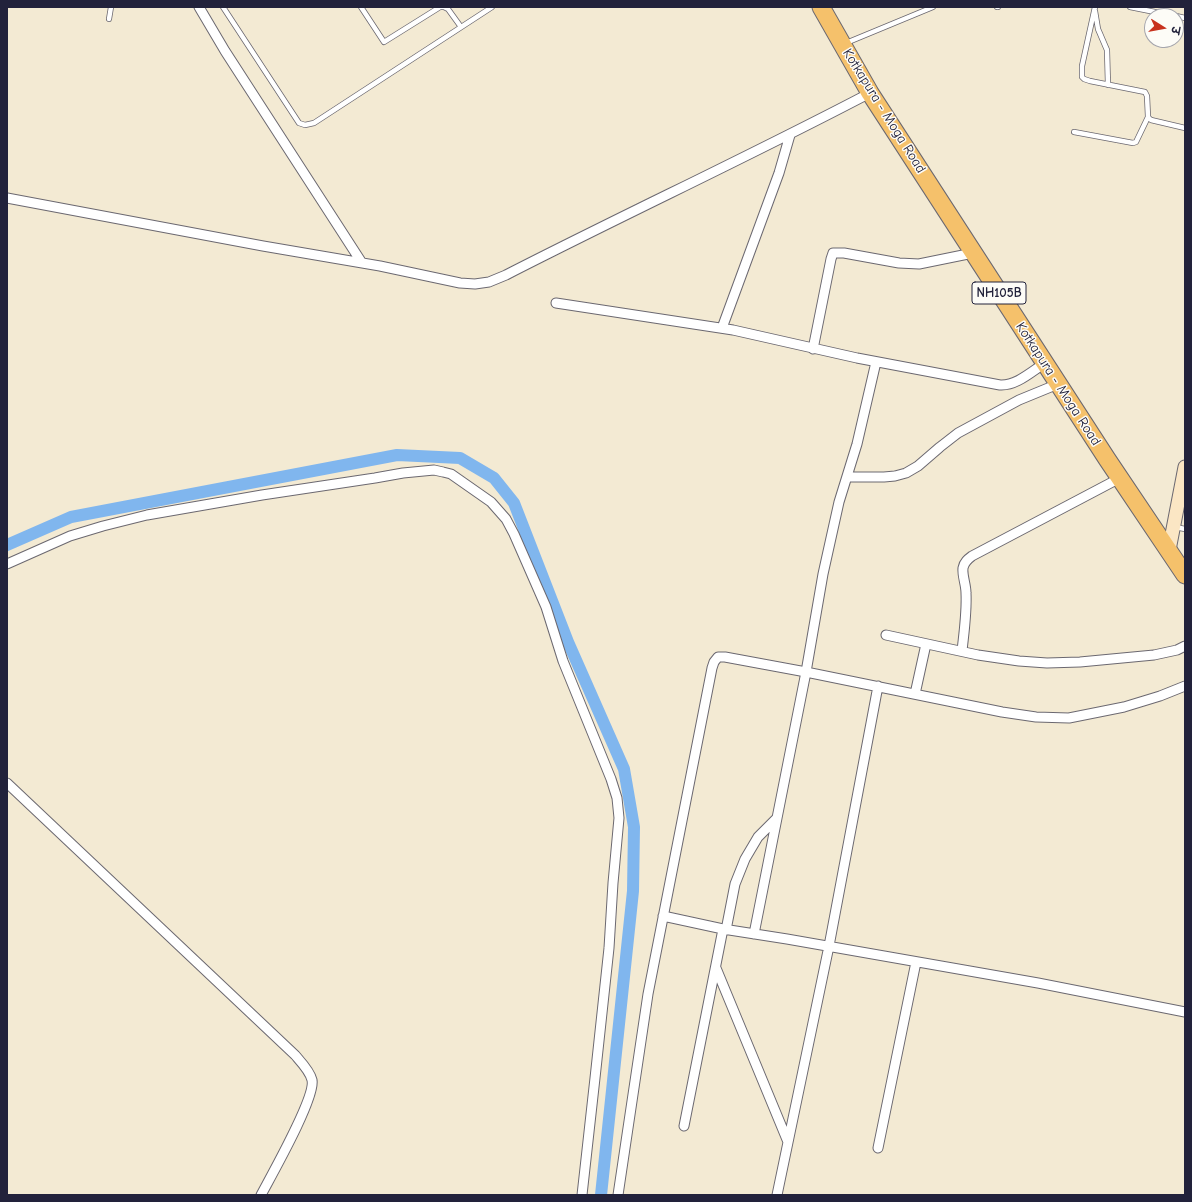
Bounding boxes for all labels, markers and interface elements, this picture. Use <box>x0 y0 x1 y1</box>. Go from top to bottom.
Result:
north arrow <box>1144 8 1184 48</box>
text: उ <box>1168 25 1182 35</box>
street label: Kotkapura - Moga Road <box>839 46 929 176</box>
road number: NH105B <box>972 282 1026 304</box>
street label: Kotkapura - Moga Road <box>1012 319 1104 449</box>

